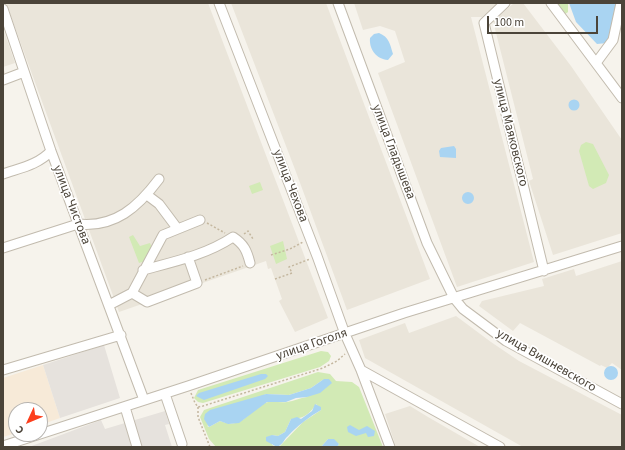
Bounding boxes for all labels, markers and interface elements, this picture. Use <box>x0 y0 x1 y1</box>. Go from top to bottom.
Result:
scale bar <box>489 8 600 34</box>
text: 100 m <box>494 14 524 31</box>
street label: улица Маяковского <box>489 78 531 188</box>
street label: улица Гладышева <box>368 102 418 202</box>
street label: улица Чехова <box>269 147 311 225</box>
street label: улица Чистова <box>49 163 93 247</box>
street label: улица Гоголя <box>274 326 350 364</box>
street label: улица Вишневского <box>493 326 599 396</box>
north arrow <box>8 402 48 442</box>
text: С <box>12 422 27 438</box>

